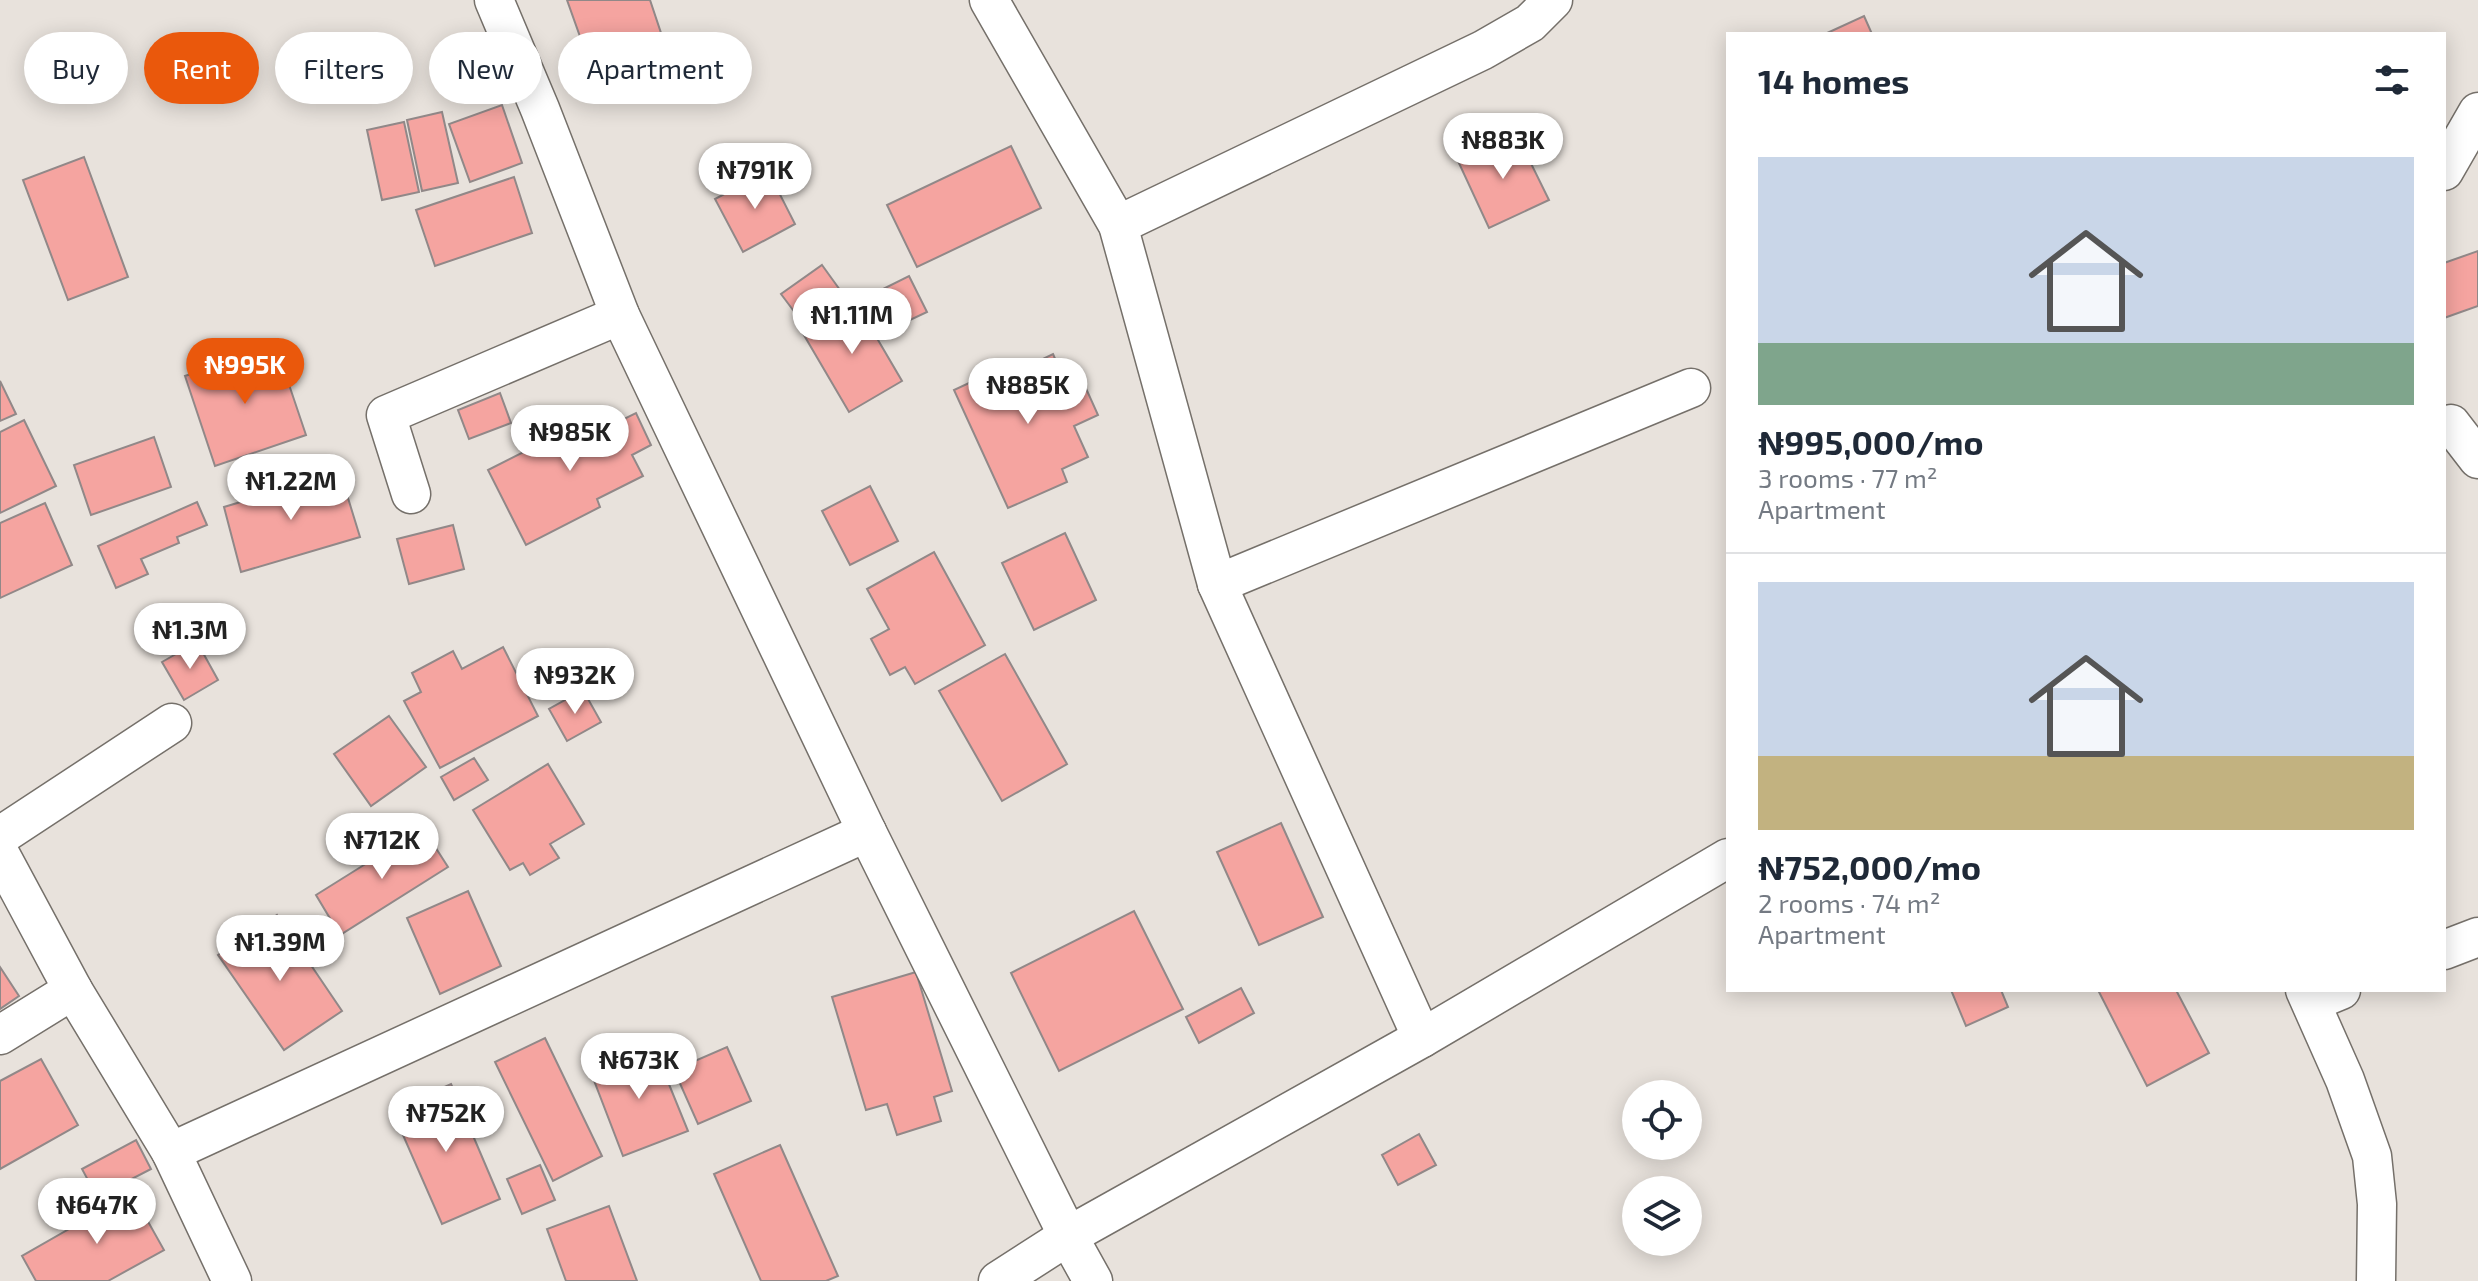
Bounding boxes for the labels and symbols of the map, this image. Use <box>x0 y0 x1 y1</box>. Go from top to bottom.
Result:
pin: ₦883K <box>1447 113 1559 181</box>
pin: ₦791K <box>699 143 811 211</box>
pin: ₦1.11M <box>787 288 917 356</box>
pin: ₦995K <box>189 338 301 406</box>
pin: ₦885K <box>972 358 1084 426</box>
pin: ₦985K <box>514 405 626 473</box>
pin: ₦1.22M <box>226 454 356 522</box>
pin: ₦1.3M <box>134 603 246 671</box>
pin: ₦932K <box>519 648 631 716</box>
pin: ₦712K <box>326 813 438 881</box>
pin: ₦1.39M <box>215 915 345 983</box>
pin: ₦673K <box>583 1033 695 1101</box>
pin: ₦752K <box>390 1086 502 1154</box>
pin: ₦647K <box>41 1178 153 1246</box>

